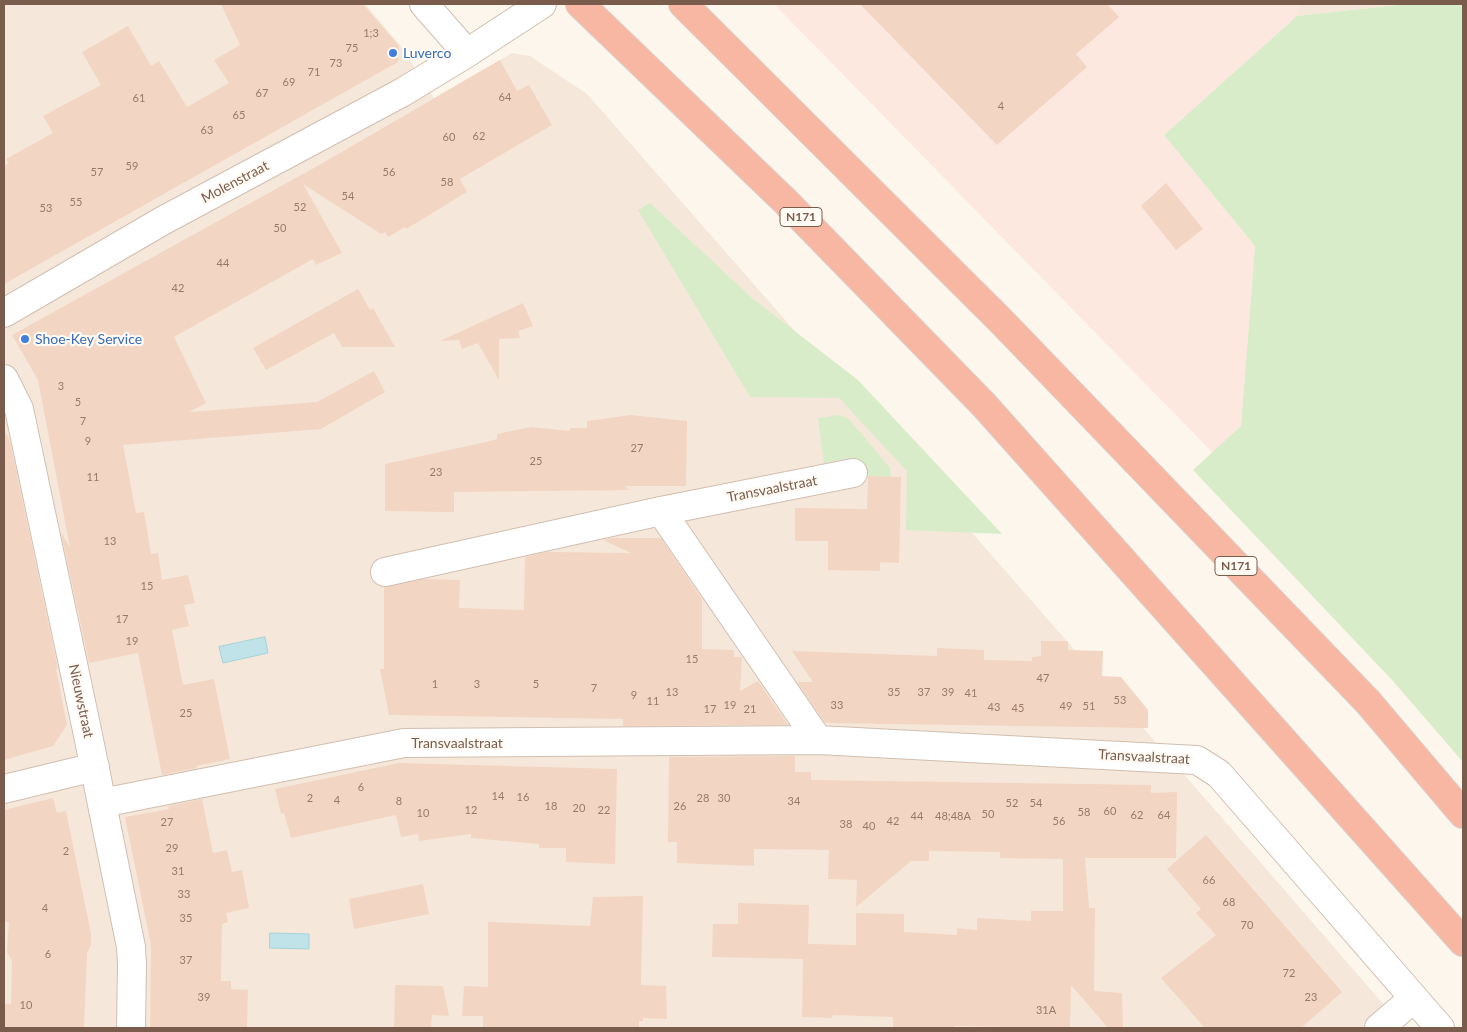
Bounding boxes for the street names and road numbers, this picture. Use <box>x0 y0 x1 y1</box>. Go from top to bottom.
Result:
street label: Molenstraat <box>198 157 272 207</box>
road number: N171 <box>780 208 822 226</box>
street label: Transvaalstraat <box>725 472 819 506</box>
road number: N171 <box>1215 556 1257 576</box>
street label: Nieuwstraat <box>65 663 97 739</box>
street label: Transvaalstraat <box>411 735 503 751</box>
street label: Transvaalstraat <box>1098 746 1190 768</box>

